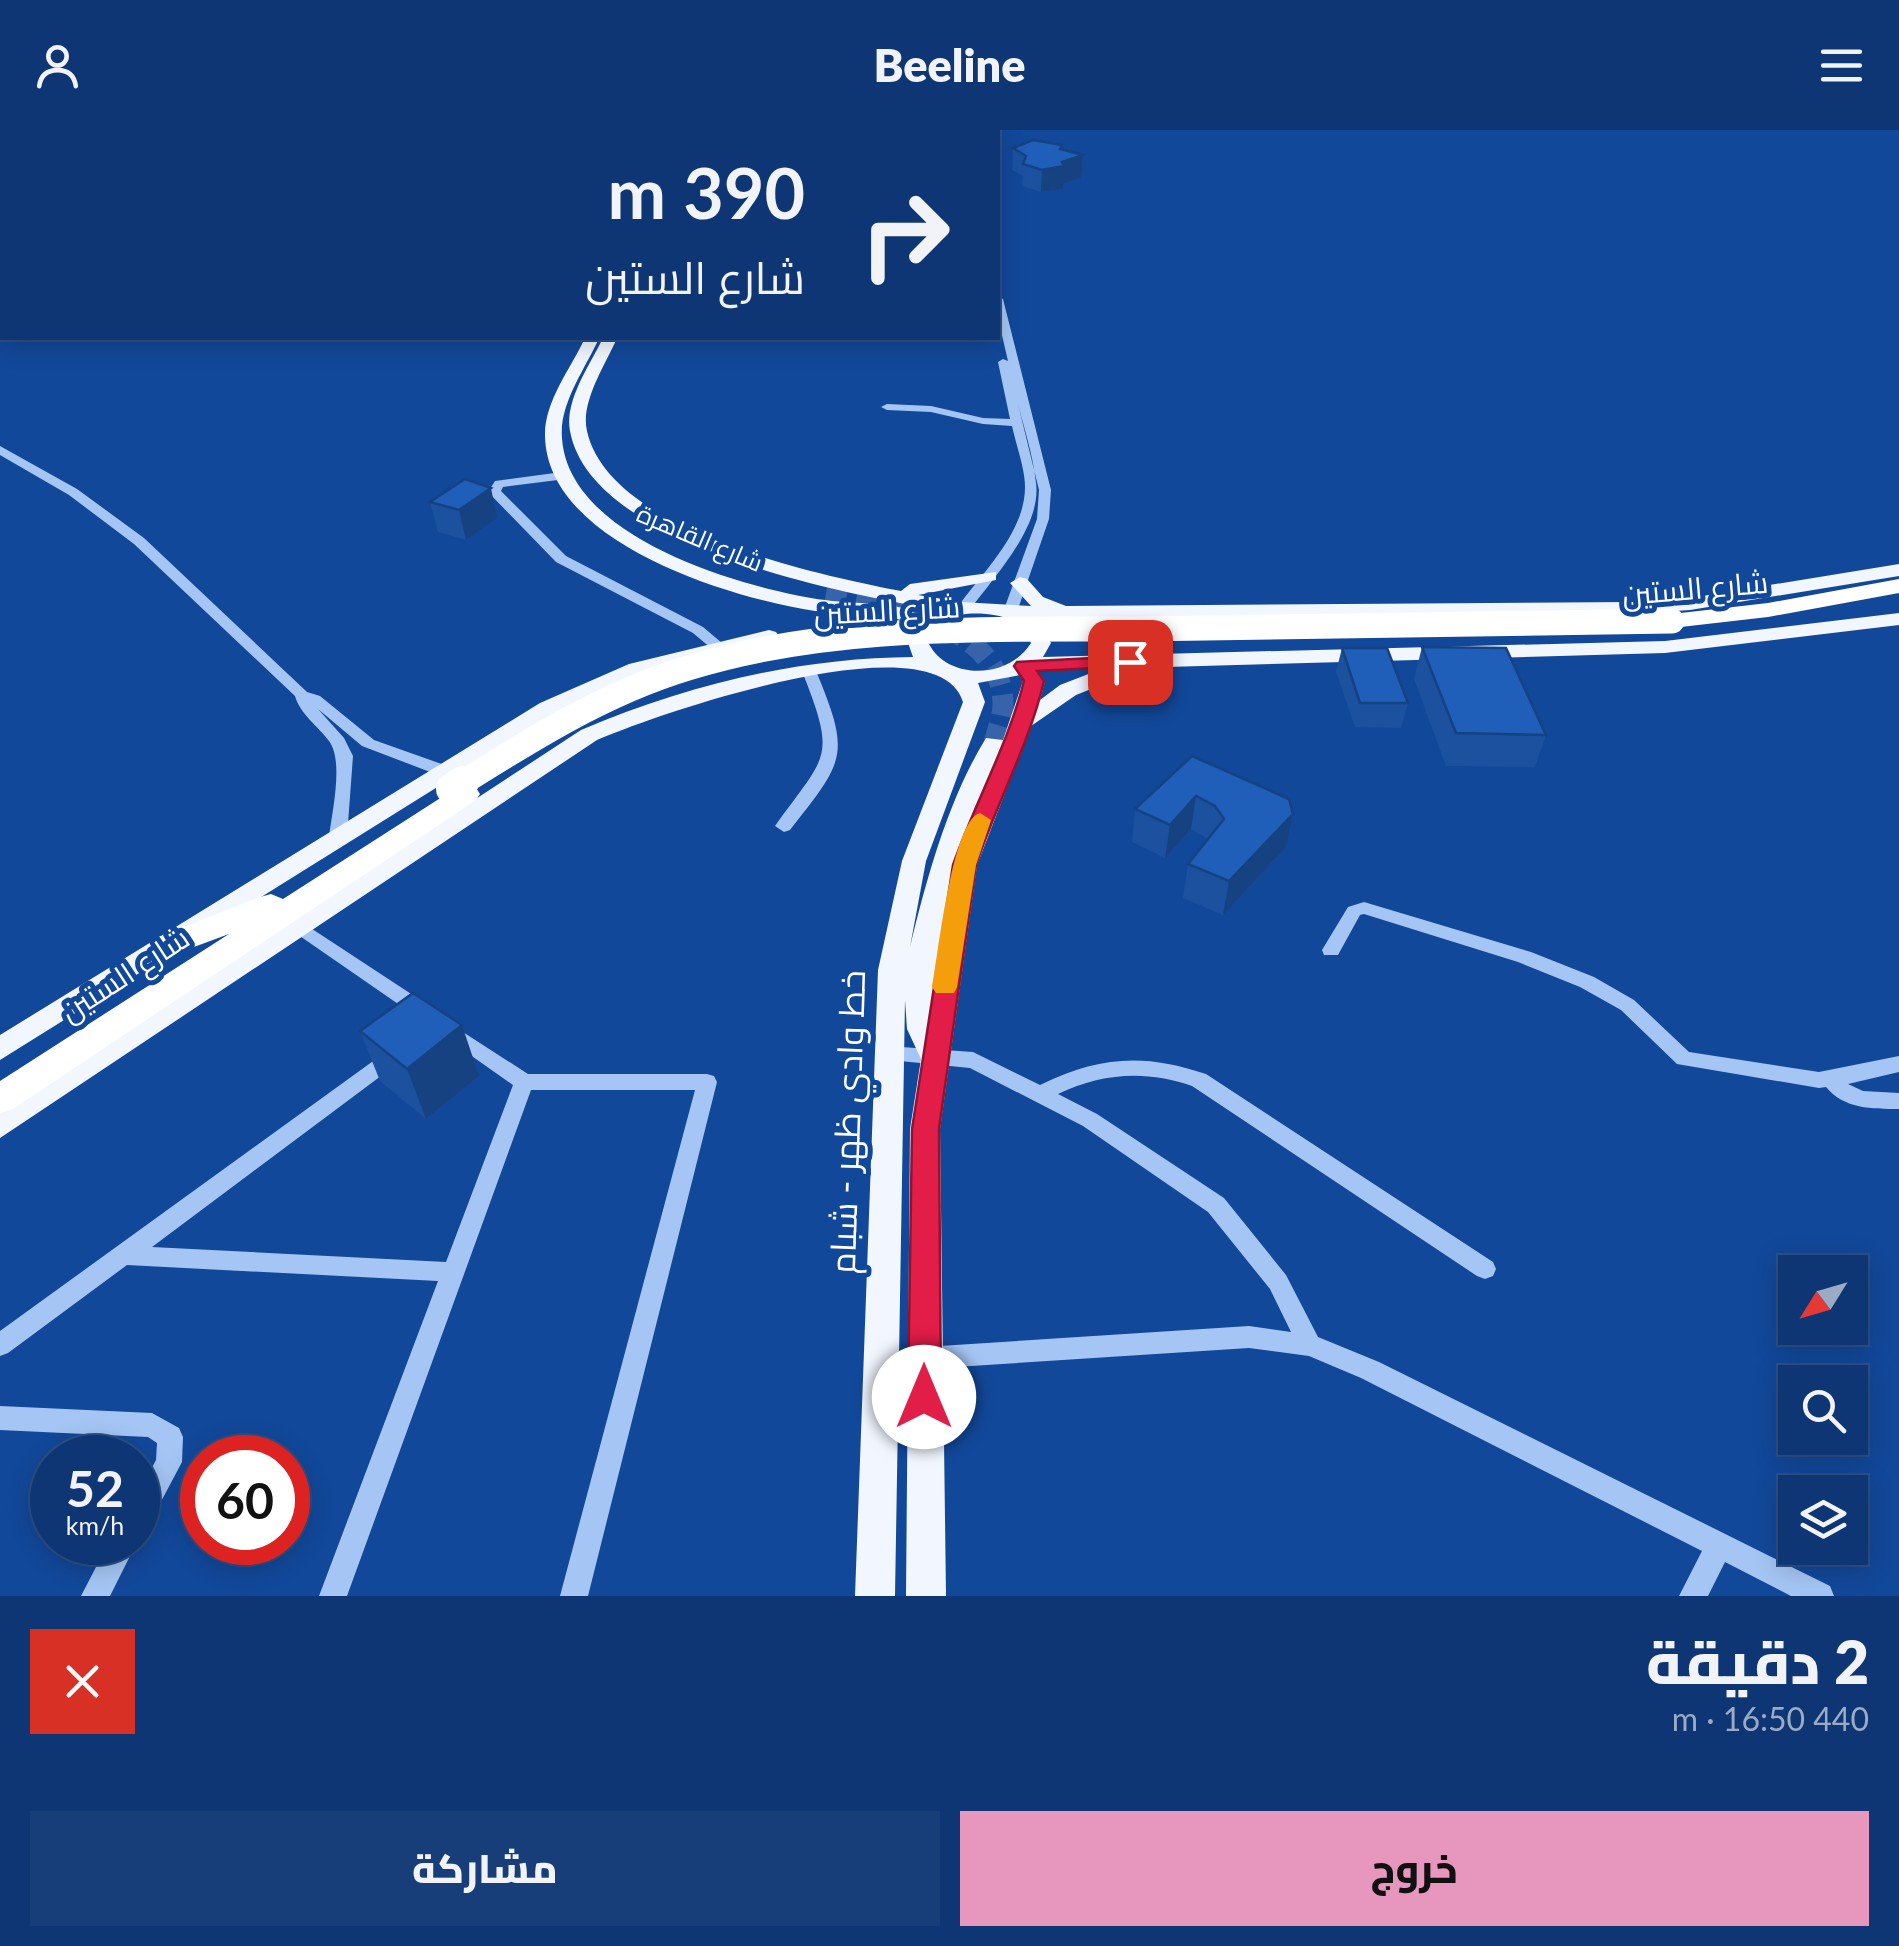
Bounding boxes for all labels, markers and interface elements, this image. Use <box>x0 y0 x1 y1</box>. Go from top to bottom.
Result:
icon: person <box>30 38 85 93</box>
text: Beeline <box>874 38 1025 92</box>
icon: menu <box>1814 38 1869 93</box>
text: 390 m <box>608 150 805 234</box>
icon: right <box>840 170 970 300</box>
text: شارع الستين <box>585 250 805 304</box>
street label: شارع القاهرة <box>632 497 768 580</box>
street label: شارع الستين <box>1620 563 1770 615</box>
street label: شارع الستين <box>813 587 961 635</box>
pin <box>1088 620 1173 705</box>
icon: arrive <box>1103 635 1158 690</box>
street label: شارع الستين <box>53 918 197 1032</box>
street label: خط وادي ظهر - شبام <box>820 969 880 1275</box>
north arrow <box>1778 1255 1868 1345</box>
map controls <box>1778 1255 1868 1565</box>
position arrow <box>872 1345 976 1449</box>
button: search <box>1778 1365 1868 1455</box>
speed limit sign: 60 <box>180 1435 310 1565</box>
text: 52 <box>66 1458 124 1518</box>
button: layers <box>1778 1475 1868 1565</box>
text: km/h <box>66 1510 124 1540</box>
text: 2 دقيقة <box>1646 1625 1869 1697</box>
button: close <box>30 1629 135 1734</box>
text: 440 m · 16:50 <box>1672 1699 1869 1738</box>
button: مشاركة <box>30 1811 940 1926</box>
button: خروج <box>960 1811 1869 1926</box>

